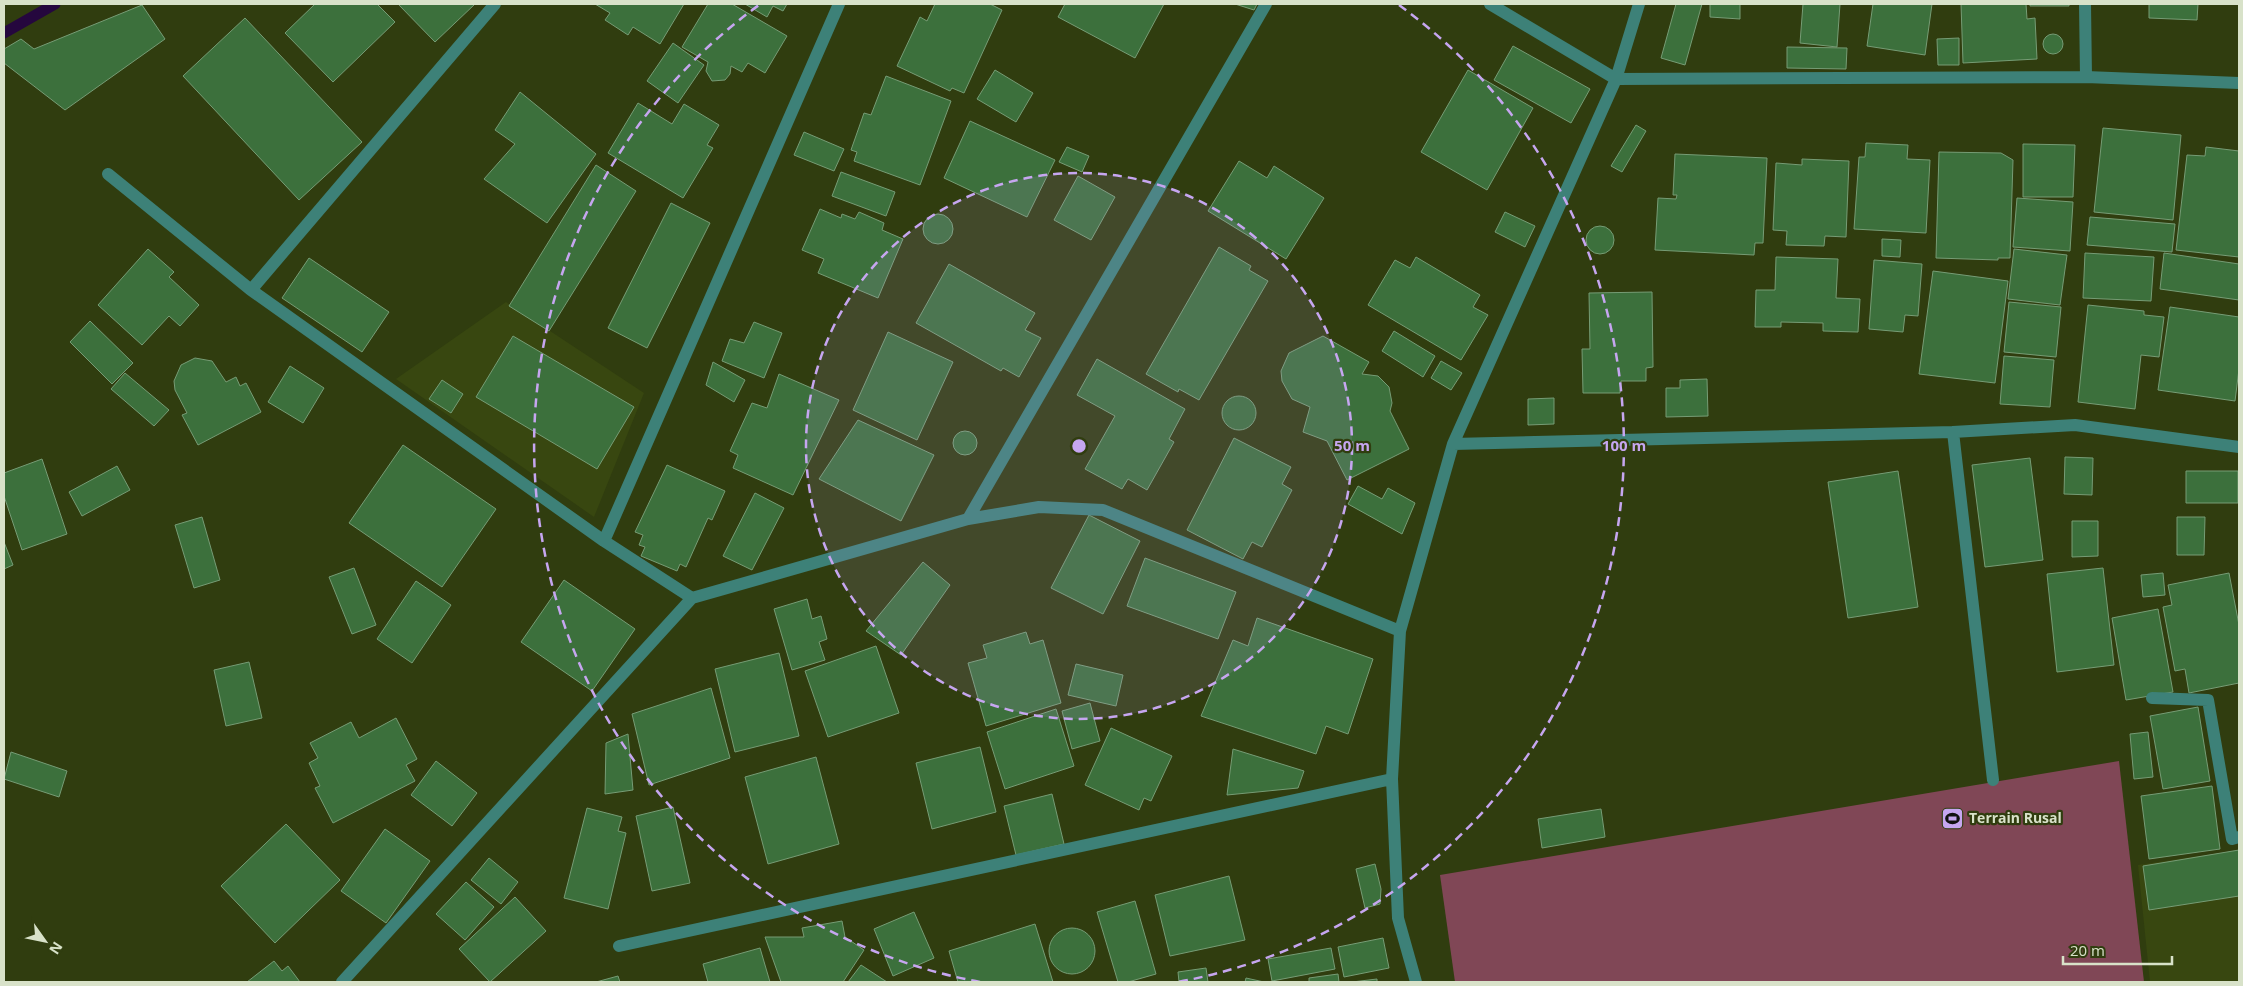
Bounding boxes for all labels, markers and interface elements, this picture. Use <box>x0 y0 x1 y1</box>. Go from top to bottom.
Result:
text: 50 m <box>1334 435 1370 455</box>
text: 100 m <box>1602 435 1646 455</box>
centre of rings <box>1070 437 1088 455</box>
sports icon: Terrain Rusal <box>1941 806 1965 830</box>
place label: Terrain Rusal <box>1969 808 2062 827</box>
north arrow <box>20 916 70 966</box>
scale bar <box>2063 934 2172 966</box>
text: N <box>45 938 67 958</box>
text: 20 m <box>2070 940 2105 960</box>

